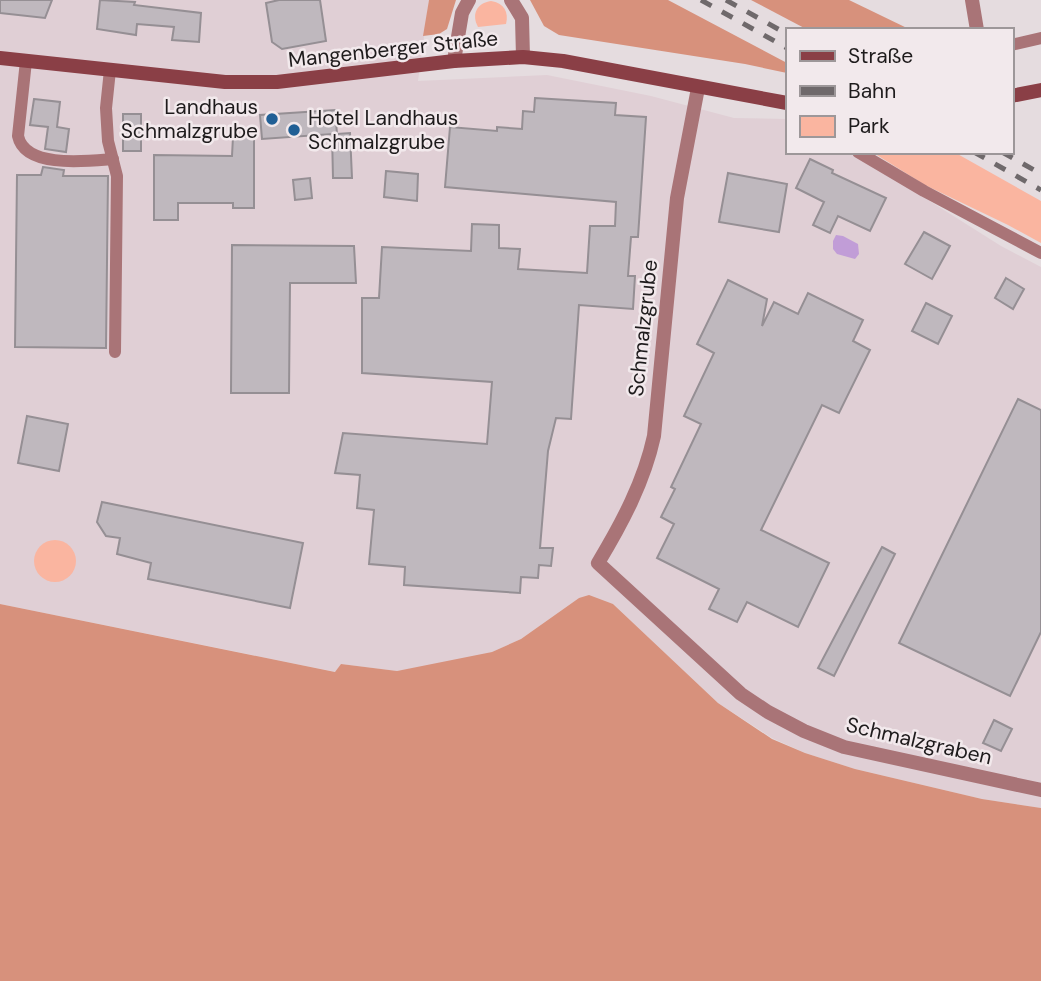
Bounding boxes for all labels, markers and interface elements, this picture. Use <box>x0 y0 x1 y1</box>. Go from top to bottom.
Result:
street label: Mangenberger Straße <box>287 24 499 74</box>
legend <box>786 28 1013 154</box>
text: Straße <box>848 42 913 70</box>
text: Bahn <box>848 77 896 105</box>
place label: Landhaus Schmalzgrube <box>121 93 258 145</box>
place label: Hotel Landhaus Schmalzgrube <box>308 104 458 156</box>
marker: Landhaus Schmalzgrube <box>264 111 280 127</box>
text: Park <box>848 112 890 140</box>
marker: Hotel Landhaus Schmalzgrube <box>286 122 302 138</box>
street label: Schmalzgrube <box>622 258 664 398</box>
street label: Schmalzgraben <box>843 711 995 771</box>

